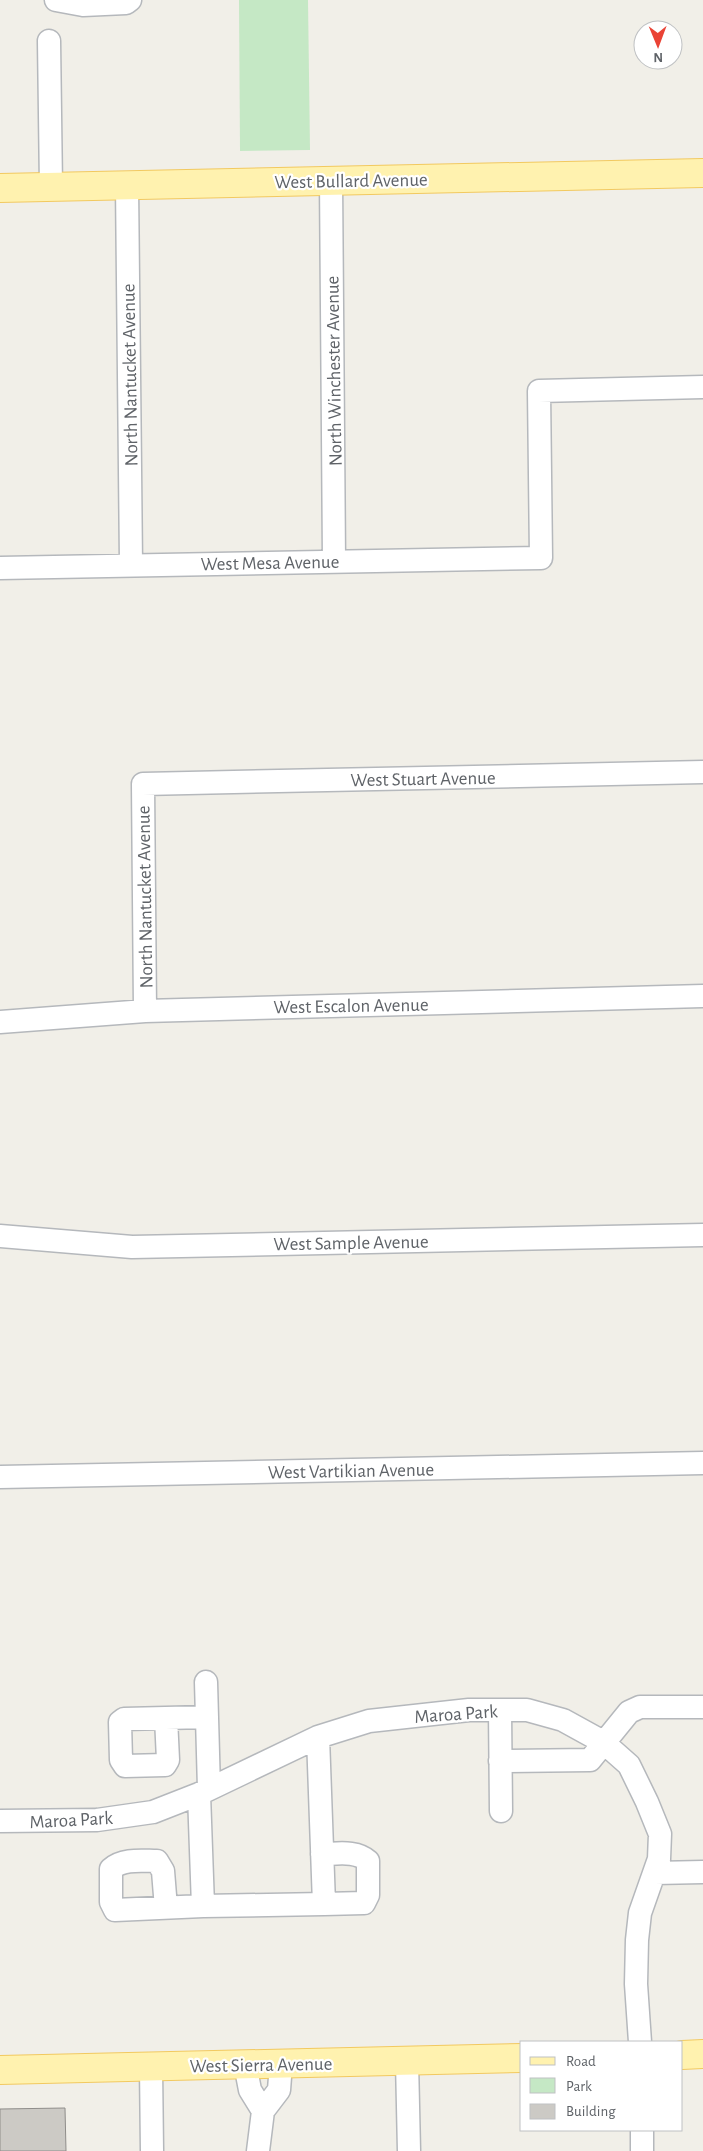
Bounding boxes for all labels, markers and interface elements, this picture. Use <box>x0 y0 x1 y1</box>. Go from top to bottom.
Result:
north arrow <box>633 20 683 70</box>
text: N <box>653 50 663 64</box>
street label: West Bullard Avenue <box>274 171 428 192</box>
street label: North Winchester Avenue <box>323 276 346 466</box>
street label: North Nantucket Avenue <box>119 283 142 466</box>
street label: West Mesa Avenue <box>200 553 340 574</box>
street label: West Stuart Avenue <box>350 769 496 790</box>
street label: North Nantucket Avenue <box>134 805 157 988</box>
street label: West Escalon Avenue <box>273 996 429 1017</box>
street label: West Sample Avenue <box>273 1233 429 1254</box>
street label: West Vartikian Avenue <box>268 1461 434 1482</box>
street label: Maroa Park <box>414 1702 499 1727</box>
street label: Maroa Park <box>29 1809 114 1832</box>
legend <box>520 2041 683 2131</box>
text: Road <box>566 2054 596 2069</box>
street label: West Sierra Avenue <box>189 2055 333 2076</box>
text: Park <box>566 2079 592 2094</box>
text: Building <box>566 2104 616 2119</box>

